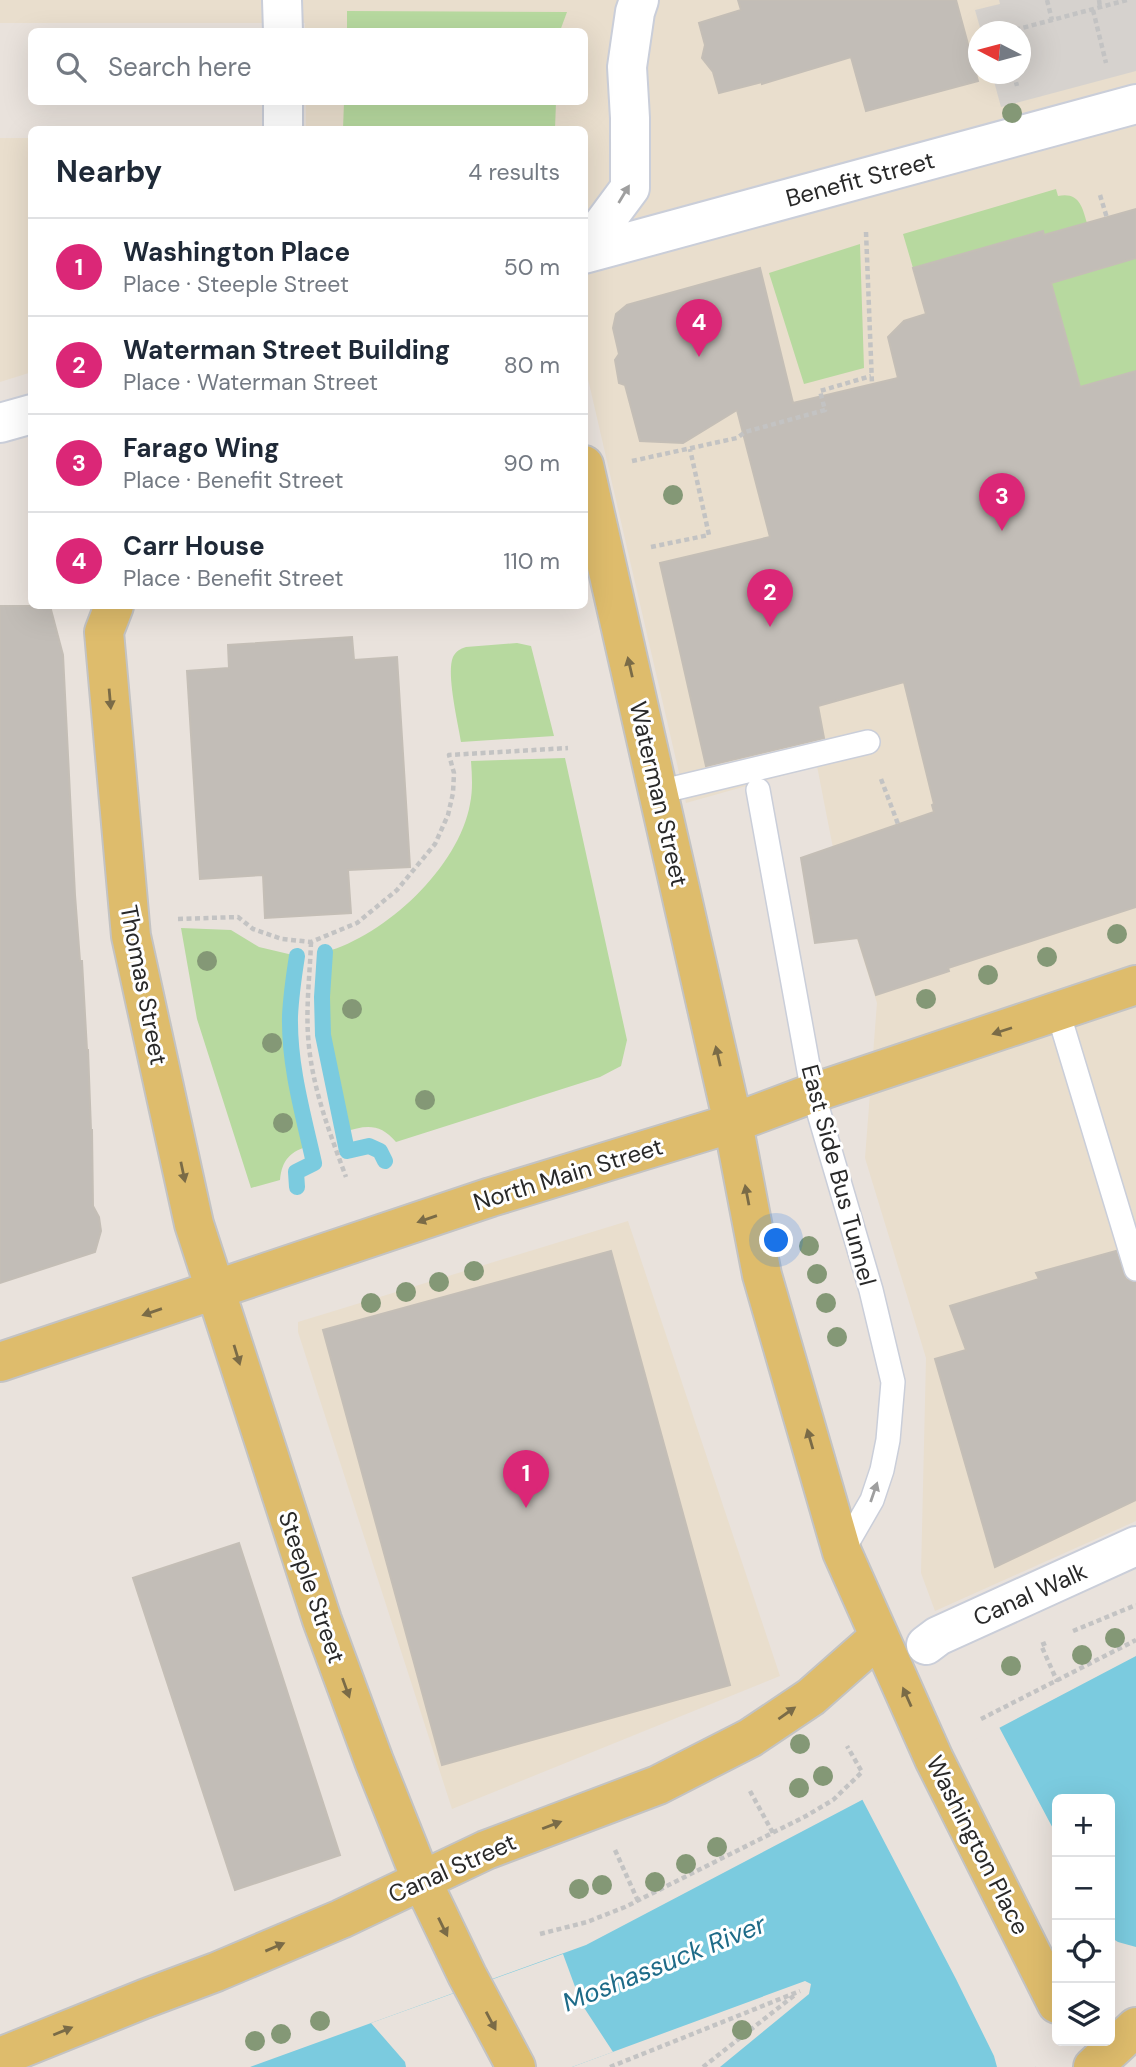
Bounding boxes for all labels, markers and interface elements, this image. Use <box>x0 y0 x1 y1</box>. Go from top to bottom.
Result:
north arrow <box>968 21 1031 84</box>
search box <box>28 28 588 105</box>
icon: search <box>52 48 90 86</box>
text: Search here <box>108 50 251 84</box>
street label: Benefit Street <box>782 144 938 214</box>
text: Nearby <box>56 152 162 191</box>
text: 4 results <box>468 157 560 187</box>
one-way arrow <box>618 185 630 204</box>
text: Washington Place <box>123 235 350 269</box>
text: 1 <box>75 252 83 282</box>
text: 50 m <box>504 252 560 282</box>
text: Place · Steeple Street <box>123 269 349 299</box>
pin: 4 <box>676 299 722 357</box>
text: Waterman Street Building <box>123 333 450 367</box>
text: 2 <box>72 350 86 380</box>
text: 80 m <box>504 350 560 380</box>
text: Place · Waterman Street <box>123 367 378 397</box>
text: Farago Wing <box>123 431 280 465</box>
text: 3 <box>72 448 86 478</box>
text: 90 m <box>503 448 560 478</box>
text: Place · Benefit Street <box>123 465 343 495</box>
pin: 3 <box>979 473 1025 531</box>
text: Carr House <box>123 529 265 563</box>
text: 4 <box>72 546 86 576</box>
text: 110 m <box>503 546 560 576</box>
text: Place · Benefit Street <box>123 563 343 593</box>
pin: 2 <box>747 569 793 627</box>
one-way arrow <box>624 656 635 678</box>
one-way arrow <box>105 689 116 711</box>
street label: Waterman Street <box>623 698 695 890</box>
street label: Thomas Street <box>113 902 175 1068</box>
one-way arrow <box>991 1026 1012 1036</box>
one-way arrow <box>713 1045 724 1067</box>
street label: East Side Bus Tunnel <box>795 1061 883 1289</box>
street label: North Main Street <box>470 1130 666 1218</box>
one-way arrow <box>177 1161 188 1183</box>
one-way arrow <box>741 1184 752 1206</box>
one-way arrow <box>416 1214 437 1225</box>
your location <box>759 1223 793 1257</box>
one-way arrow <box>141 1307 162 1318</box>
one-way arrow <box>233 1345 243 1366</box>
one-way arrow <box>804 1428 814 1449</box>
pin: 1 <box>503 1450 549 1508</box>
one-way arrow <box>869 1481 880 1502</box>
street label: Steeple Street <box>272 1507 352 1667</box>
street label: Canal Walk <box>968 1555 1092 1633</box>
one-way arrow <box>341 1677 352 1698</box>
one-way arrow <box>901 1686 912 1707</box>
one-way arrow <box>778 1706 796 1720</box>
street label: Washington Place <box>919 1750 1037 1940</box>
map controls <box>1052 1794 1115 2046</box>
button: + <box>1052 1794 1115 1857</box>
one-way arrow <box>541 1819 562 1830</box>
street label: Canal Street <box>383 1826 521 1910</box>
button: − <box>1052 1857 1115 1920</box>
water label: Moshassuck River <box>557 1906 772 2019</box>
one-way arrow <box>438 1917 449 1937</box>
button: locate <box>1052 1920 1115 1983</box>
one-way arrow <box>264 1941 285 1952</box>
button: layers <box>1052 1983 1115 2046</box>
one-way arrow <box>485 2011 497 2031</box>
one-way arrow <box>53 2025 74 2036</box>

